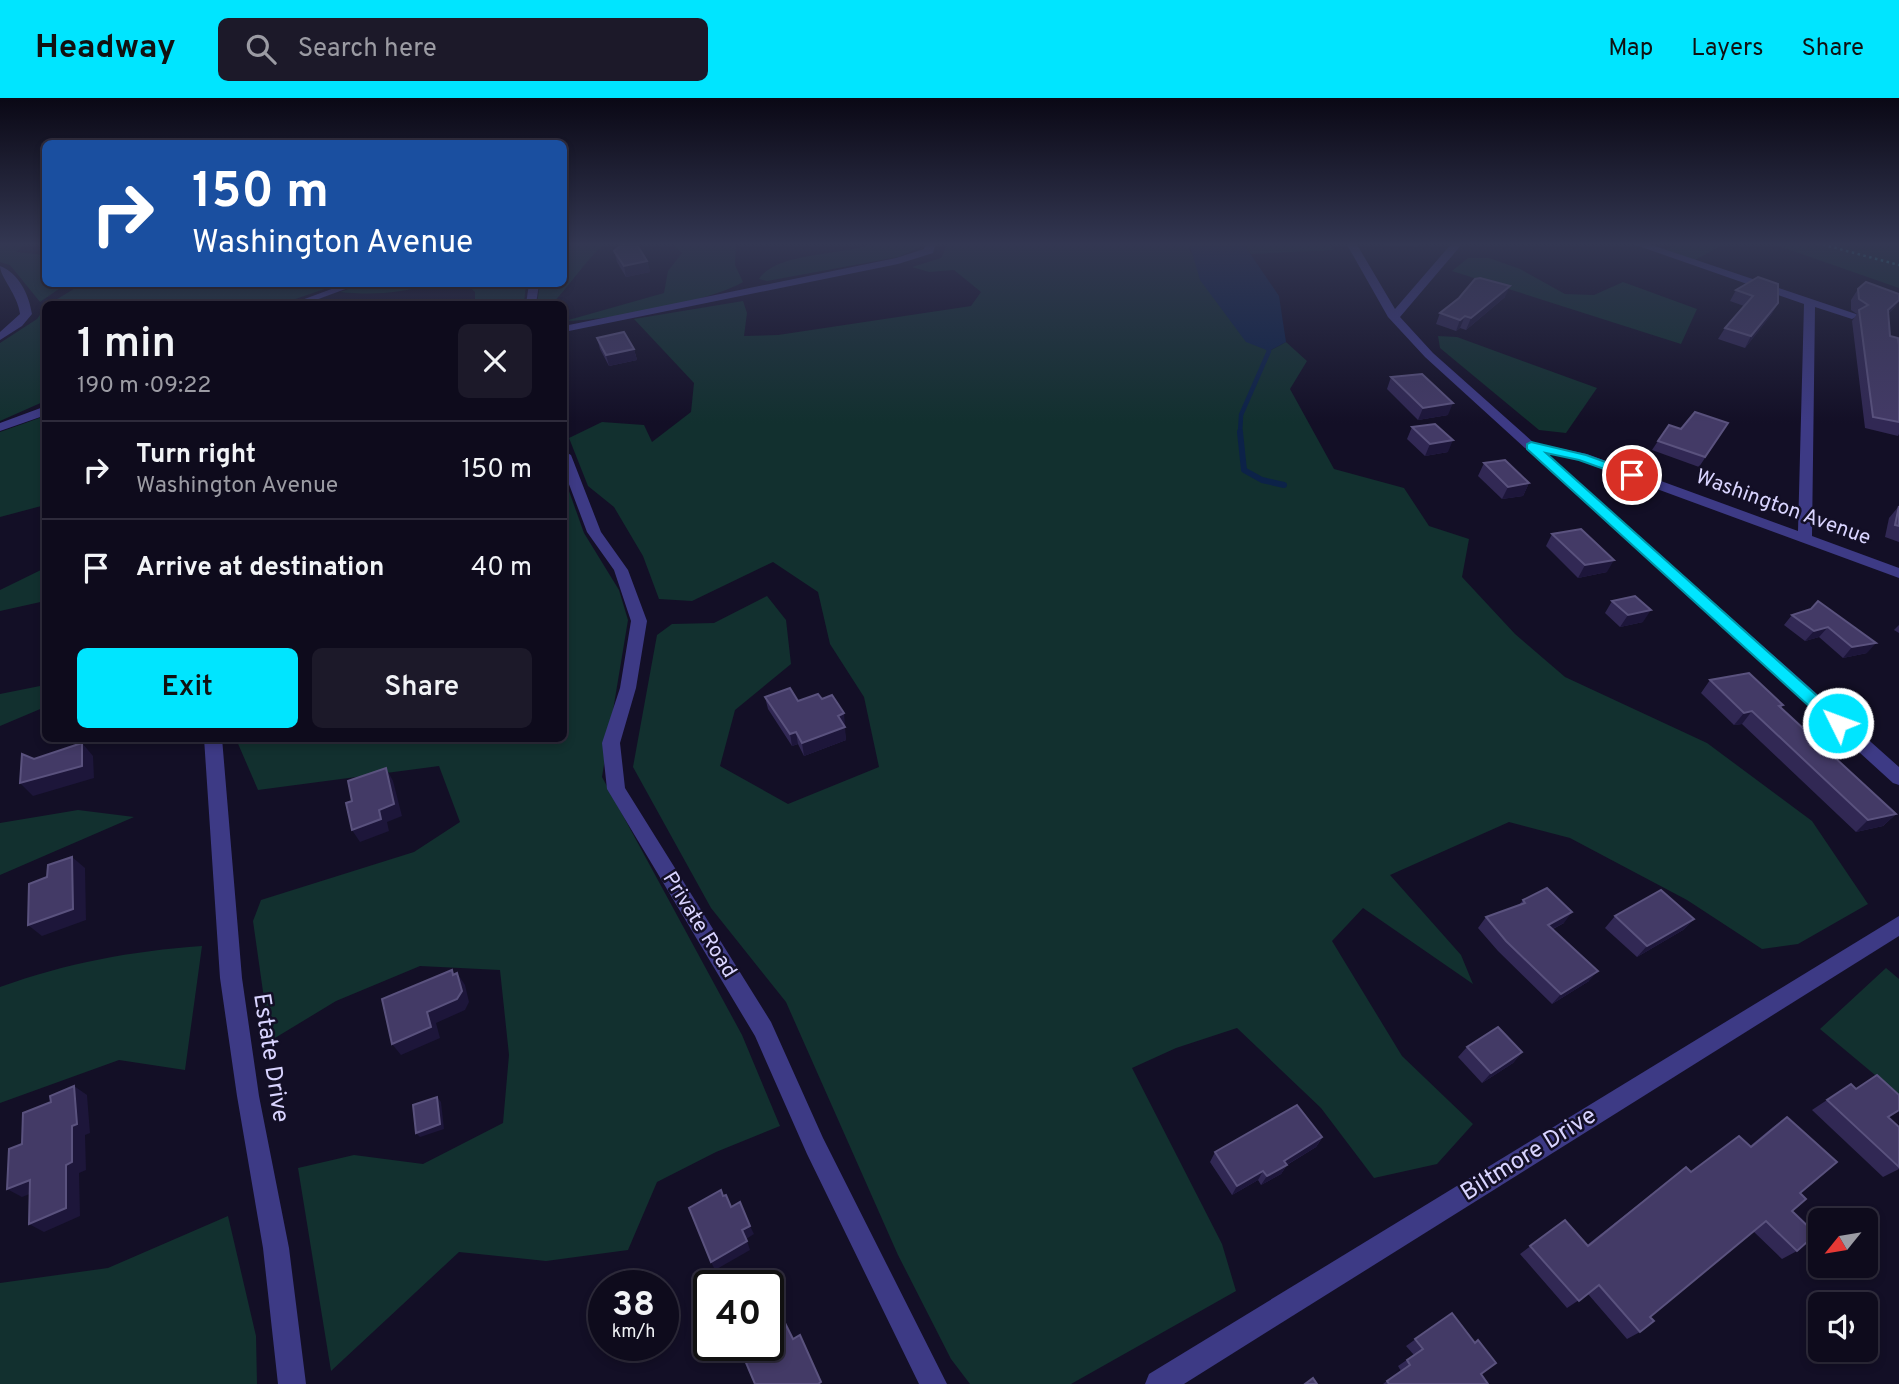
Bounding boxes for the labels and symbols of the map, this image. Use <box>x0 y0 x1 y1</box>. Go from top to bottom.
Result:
pin <box>1602 445 1662 505</box>
street label: Washington Avenue <box>1692 464 1874 552</box>
position arrow <box>1801 686 1875 760</box>
street label: Private Road <box>656 867 742 983</box>
street label: Estate Drive <box>245 991 295 1125</box>
street label: Biltmore Drive <box>1456 1101 1602 1209</box>
north arrow <box>1808 1208 1878 1278</box>
speed limit sign: 40 <box>693 1270 784 1361</box>

